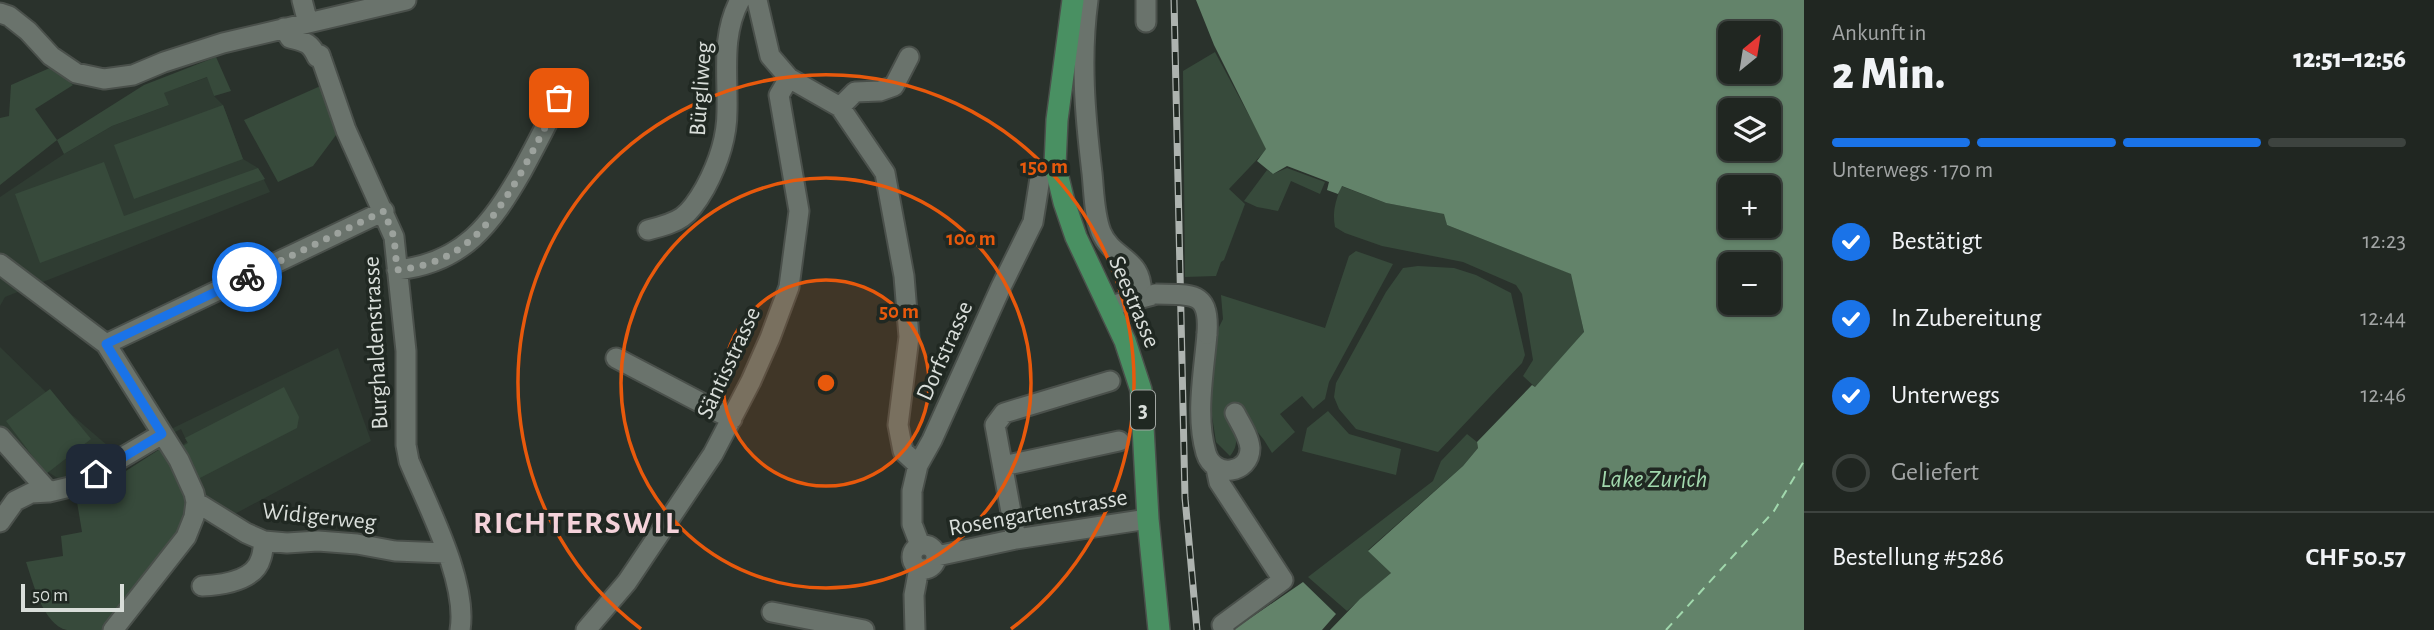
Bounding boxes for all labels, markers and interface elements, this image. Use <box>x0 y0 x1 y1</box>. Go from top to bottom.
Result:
north arrow <box>1718 21 1782 84</box>
map controls <box>1718 21 1781 315</box>
text: Ankunft in <box>1832 22 1926 45</box>
street label: Bürgliweg <box>686 41 716 137</box>
text: 12:51–12:56 <box>2293 46 2406 72</box>
text: 2 Min. <box>1832 51 1945 97</box>
pin <box>529 68 589 128</box>
icon: bag <box>540 79 578 117</box>
button: layers <box>1718 98 1781 161</box>
text: 150 m <box>1020 156 1068 177</box>
text: Unterwegs · 170 m <box>1832 159 1993 182</box>
button: + <box>1718 175 1781 238</box>
icon: check <box>1832 223 1870 261</box>
text: 100 m <box>946 228 996 249</box>
text: Bestätigt <box>1891 228 1982 254</box>
text: 12:23 <box>2362 230 2406 253</box>
courier <box>212 242 282 312</box>
button: − <box>1718 252 1781 315</box>
street label: Seestrasse <box>1104 253 1164 351</box>
street label: Burghaldenstrasse <box>359 256 393 430</box>
icon: bike <box>228 258 266 296</box>
street label: Dorfstrasse <box>912 298 978 404</box>
icon: check <box>1832 300 1870 338</box>
text: 50 m <box>879 301 919 322</box>
street label: Säntisstrasse <box>693 303 765 423</box>
text: In Zubereitung <box>1891 305 2041 331</box>
text: 12:44 <box>2360 307 2406 330</box>
centre of rings <box>814 371 838 395</box>
icon: check <box>1832 377 1870 415</box>
text: Unterwegs <box>1891 382 2000 408</box>
text: 12:46 <box>2360 384 2406 407</box>
road number: 3 <box>1131 390 1155 430</box>
pin <box>66 444 126 504</box>
icon: home <box>77 455 115 493</box>
text: Geliefert <box>1891 459 1979 485</box>
water label: Lake Zurich <box>1601 466 1707 492</box>
street label: Rosengartenstrasse <box>947 485 1129 541</box>
street label: Widigerweg <box>261 499 378 535</box>
district label: RICHTERSWIL <box>473 507 681 539</box>
text: Bestellung #5286 <box>1832 544 2004 570</box>
text: CHF 50.57 <box>2305 544 2406 570</box>
scale bar <box>21 581 124 613</box>
text: 50 m <box>32 586 68 605</box>

